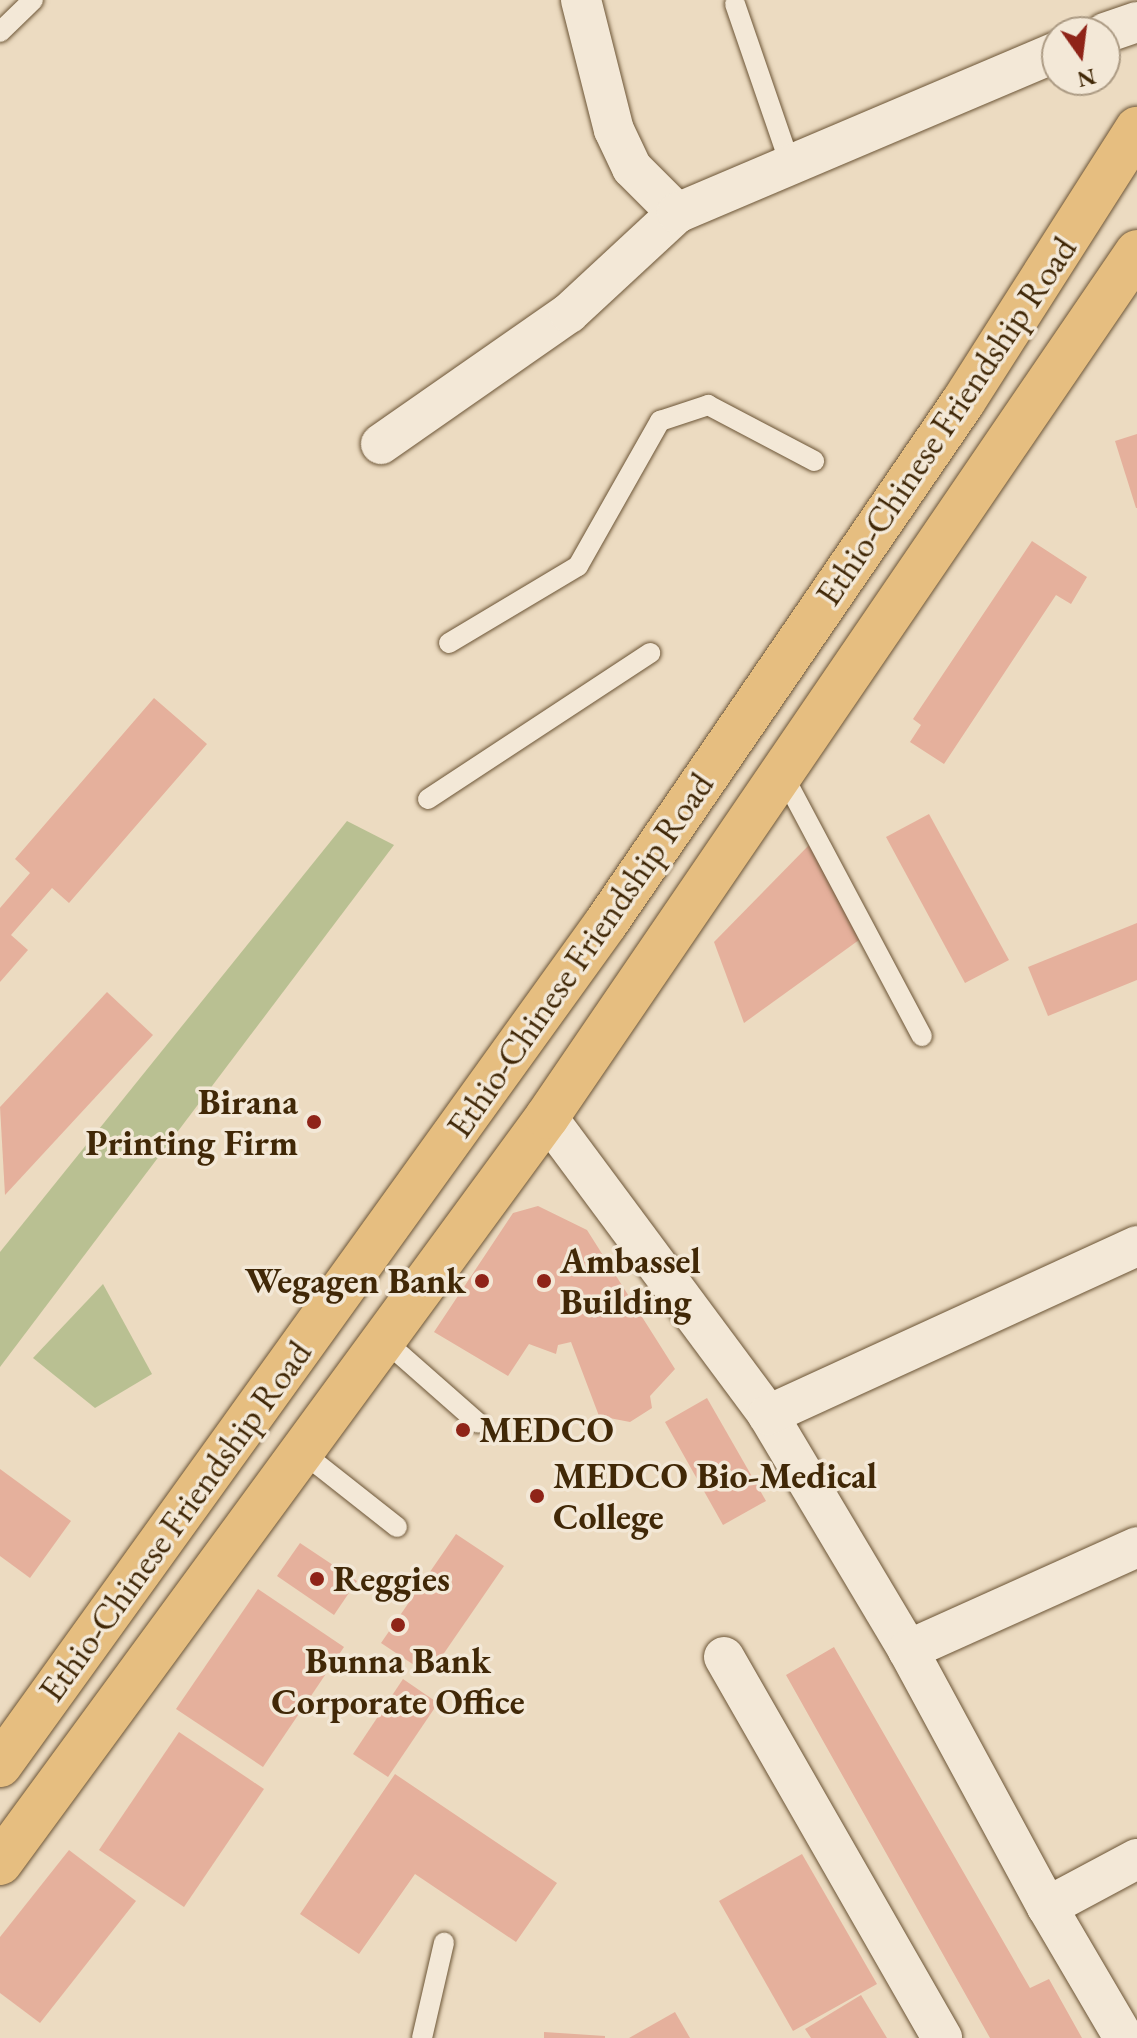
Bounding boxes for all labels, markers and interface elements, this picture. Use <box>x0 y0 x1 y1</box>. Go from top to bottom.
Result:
north arrow <box>1041 16 1121 96</box>
text: N <box>1074 62 1099 94</box>
street label: Ethio-Chinese Friendship Road <box>806 228 1086 614</box>
street label: Ethio-Chinese Friendship Road <box>437 764 723 1146</box>
place label: Birana Printing Firm <box>86 1079 298 1164</box>
marker: Birana Printing Firm <box>305 1113 323 1131</box>
place label: Ambassel Building <box>560 1238 701 1323</box>
place label: Wegagen Bank <box>245 1259 466 1303</box>
marker: Wegagen Bank <box>473 1272 491 1290</box>
marker: Ambassel Building <box>535 1272 553 1290</box>
street label: Ethio-Chinese Friendship Road <box>30 1332 320 1710</box>
place label: MEDCO <box>479 1408 614 1452</box>
marker: MEDCO <box>454 1421 472 1439</box>
place label: MEDCO Bio-Medical College <box>553 1453 877 1538</box>
marker: MEDCO Bio-Medical College <box>528 1487 546 1505</box>
place label: Reggies <box>333 1557 450 1601</box>
marker: Reggies <box>308 1570 326 1588</box>
marker: Bunna Bank Corporate Office <box>389 1616 407 1634</box>
place label: Bunna Bank Corporate Office <box>271 1638 525 1723</box>

